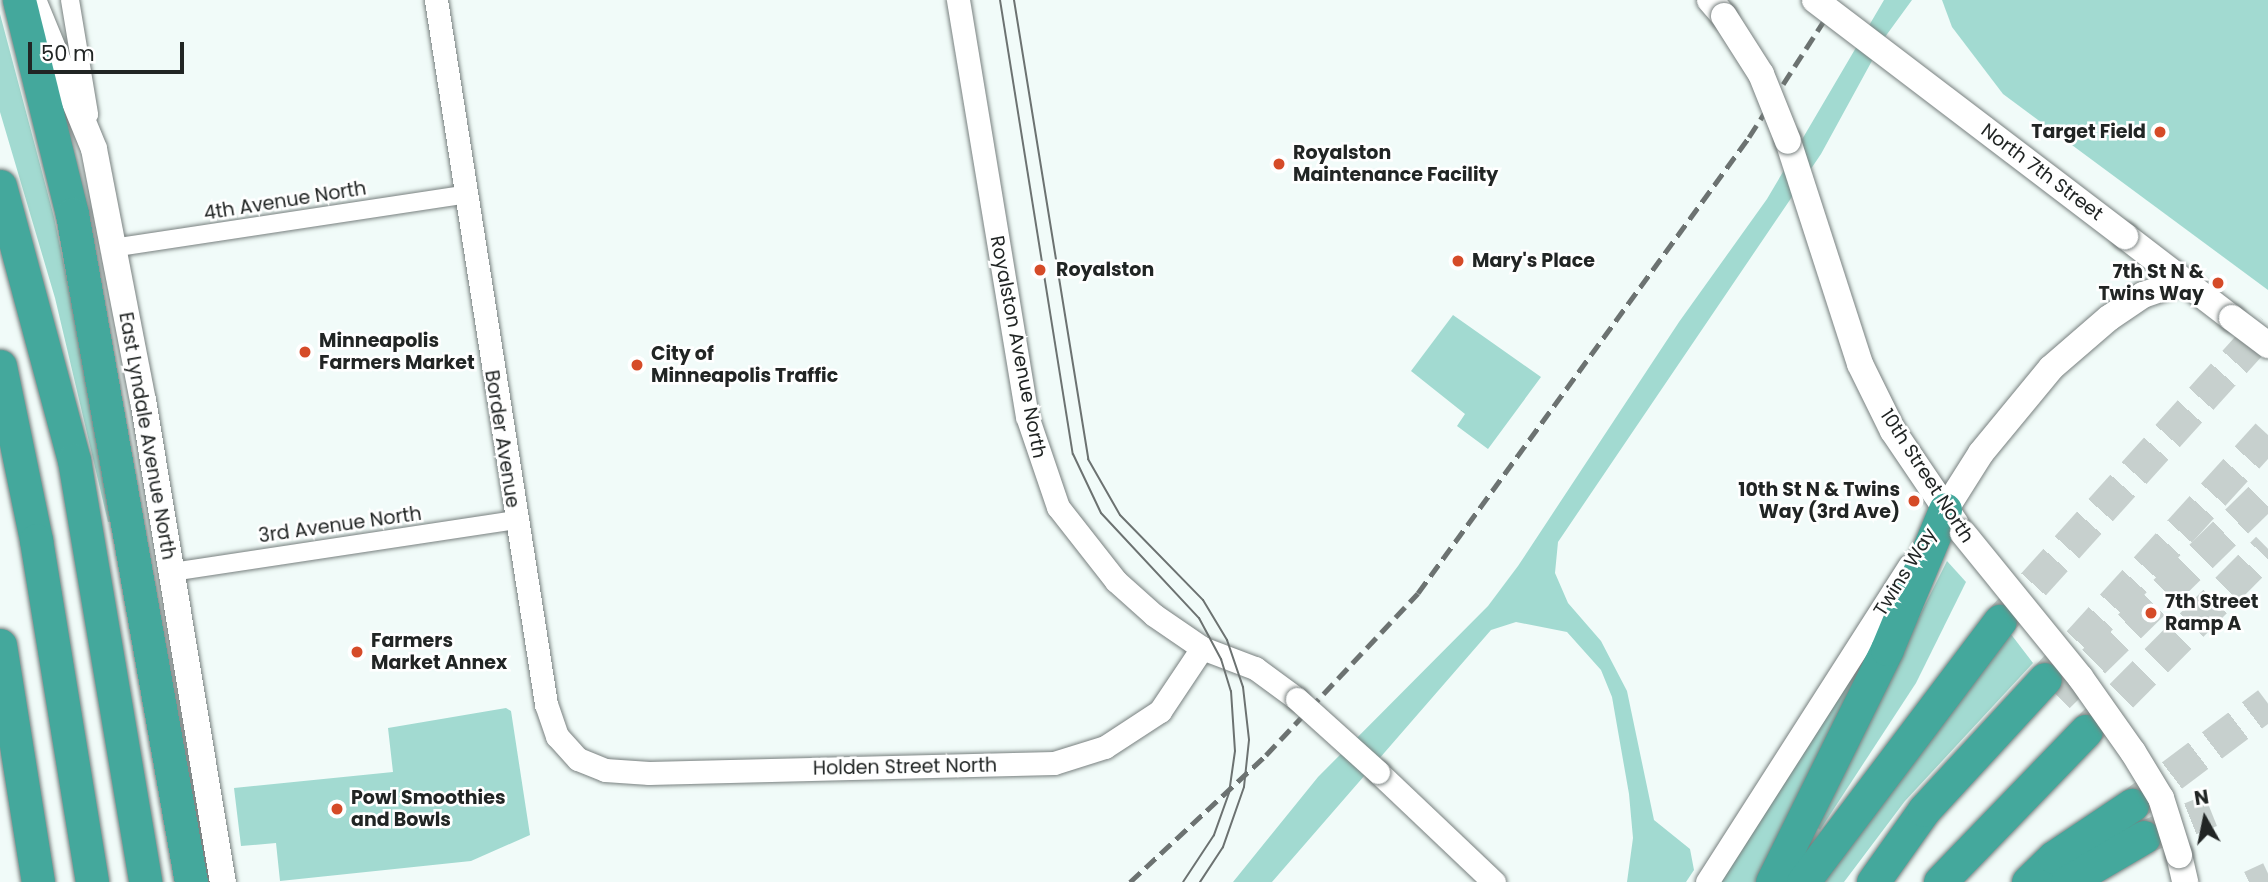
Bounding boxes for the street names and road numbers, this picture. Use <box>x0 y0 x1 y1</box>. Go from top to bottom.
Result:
street label: North 7th Street <box>1976 119 2108 225</box>
street label: 4th Avenue North <box>202 177 368 225</box>
street label: Royalston Avenue North <box>985 234 1051 460</box>
street label: East Lyndale Avenue North <box>114 310 180 562</box>
street label: Border Avenue <box>480 369 524 509</box>
street label: 10th Street North <box>1875 405 1979 547</box>
street label: 3rd Avenue North <box>257 502 423 548</box>
street label: Twins Way <box>1869 524 1941 620</box>
street label: Holden Street North <box>813 754 997 780</box>

